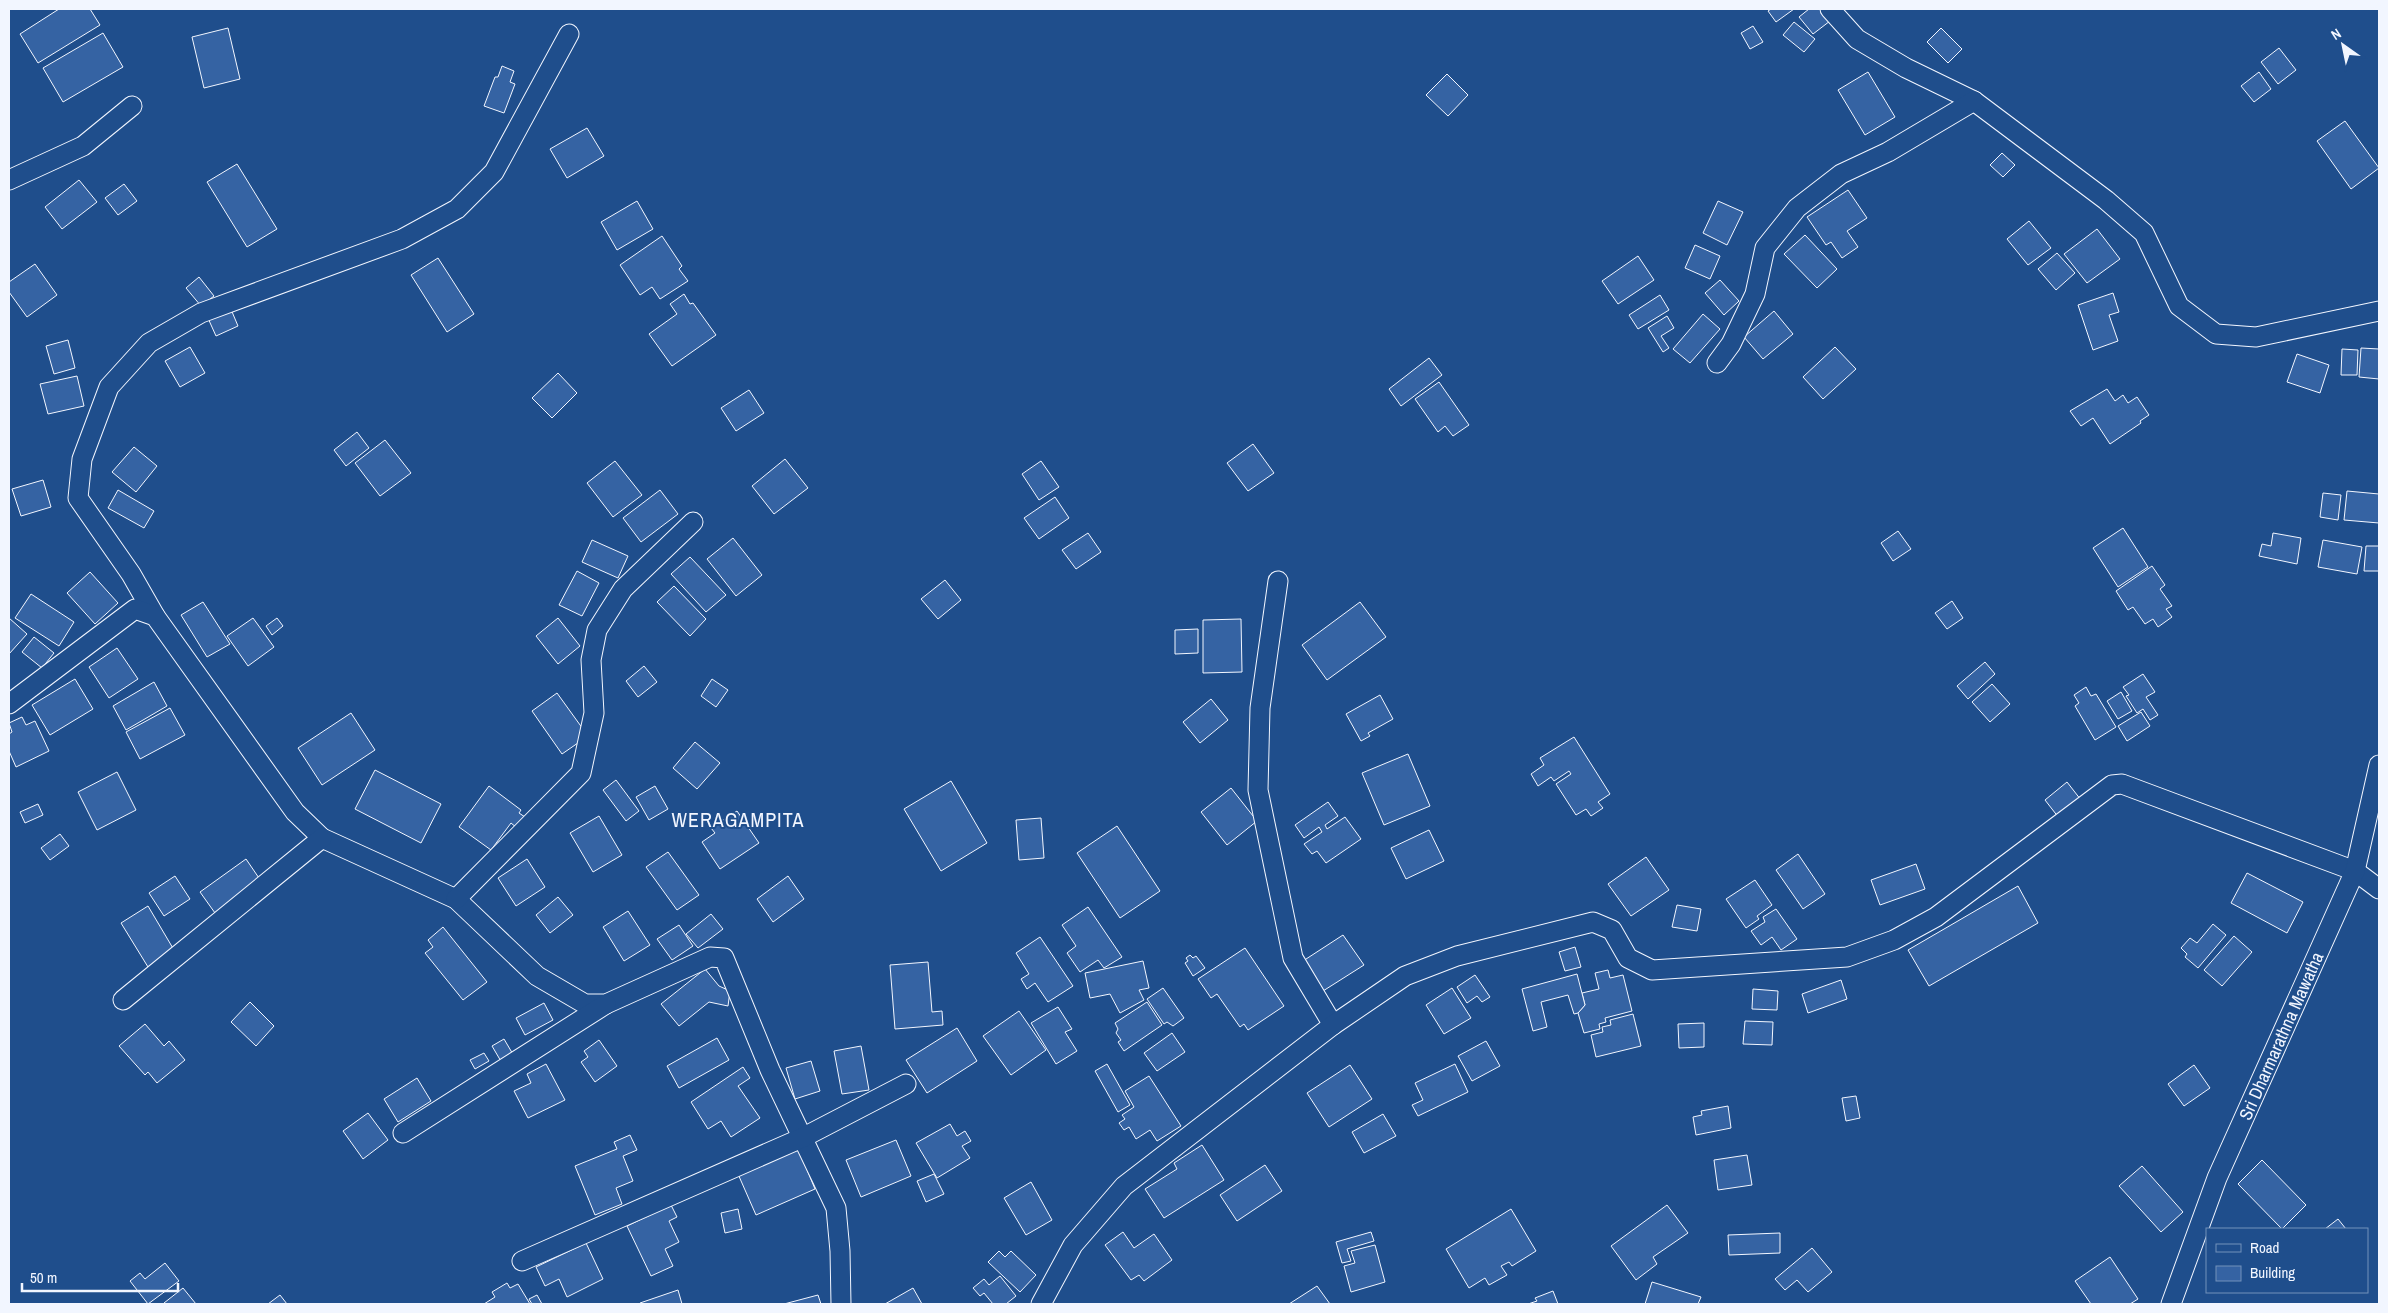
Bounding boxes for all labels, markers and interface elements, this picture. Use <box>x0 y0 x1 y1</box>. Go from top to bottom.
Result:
north arrow <box>2318 20 2368 70</box>
text: N <box>2328 24 2344 44</box>
district label: WERAGAMPITA <box>672 806 804 833</box>
street label: Sri Dharmarathna Mawatha <box>2233 948 2329 1124</box>
legend <box>2206 1228 2368 1293</box>
text: Road <box>2250 1237 2279 1258</box>
scale bar <box>22 1260 179 1292</box>
text: Building <box>2250 1262 2295 1283</box>
text: 50 m <box>30 1267 57 1288</box>

